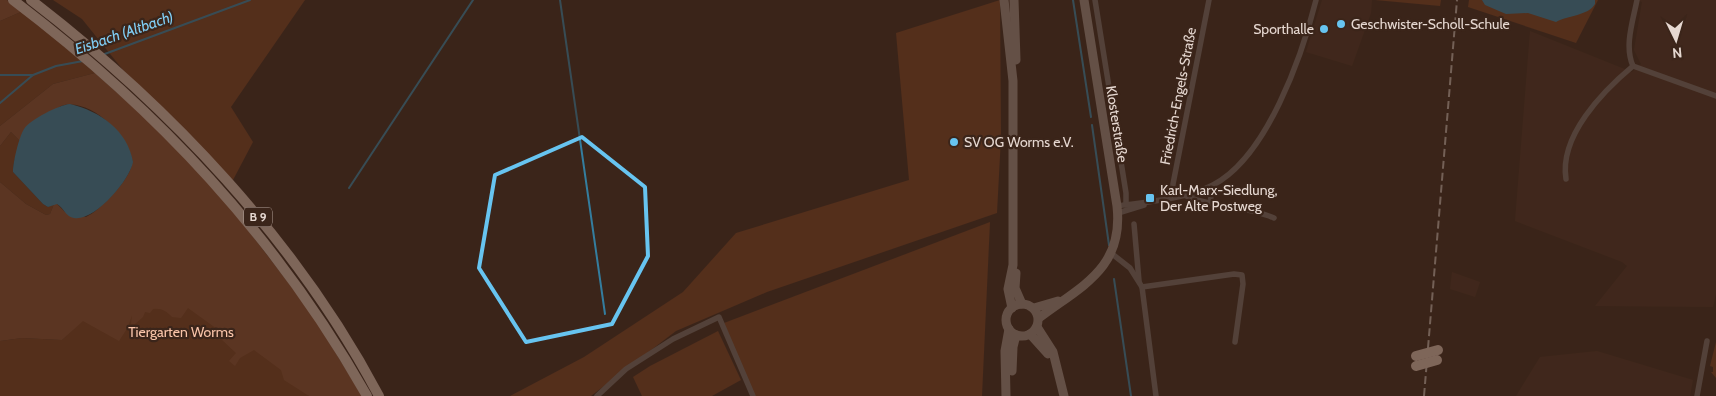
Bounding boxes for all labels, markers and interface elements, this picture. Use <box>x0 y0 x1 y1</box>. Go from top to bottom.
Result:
water label: Eisbach (Altbach) <box>72 8 176 58</box>
place label: Geschwister-Scholl-Schule <box>1351 15 1510 33</box>
north arrow <box>1651 15 1701 65</box>
marker: Geschwister-Scholl-Schule <box>1335 18 1347 30</box>
place label: Sporthalle <box>1253 20 1314 38</box>
marker: Sporthalle <box>1318 23 1330 35</box>
street label: Friedrich-Engels-Straße <box>1156 26 1200 166</box>
text: N <box>1671 44 1683 62</box>
street label: Klosterstraße <box>1102 84 1132 164</box>
place label: SV OG Worms e.V. <box>964 133 1074 151</box>
marker: SV OG Worms e.V. <box>948 136 960 148</box>
place label: Karl-Marx-Siedlung, Der Alte Postweg <box>1160 181 1277 215</box>
marker: Karl-Marx-Siedlung, Der Alte Postweg <box>1144 192 1156 204</box>
road number: B 9 <box>244 208 272 226</box>
park label: Tiergarten Worms <box>128 323 234 341</box>

